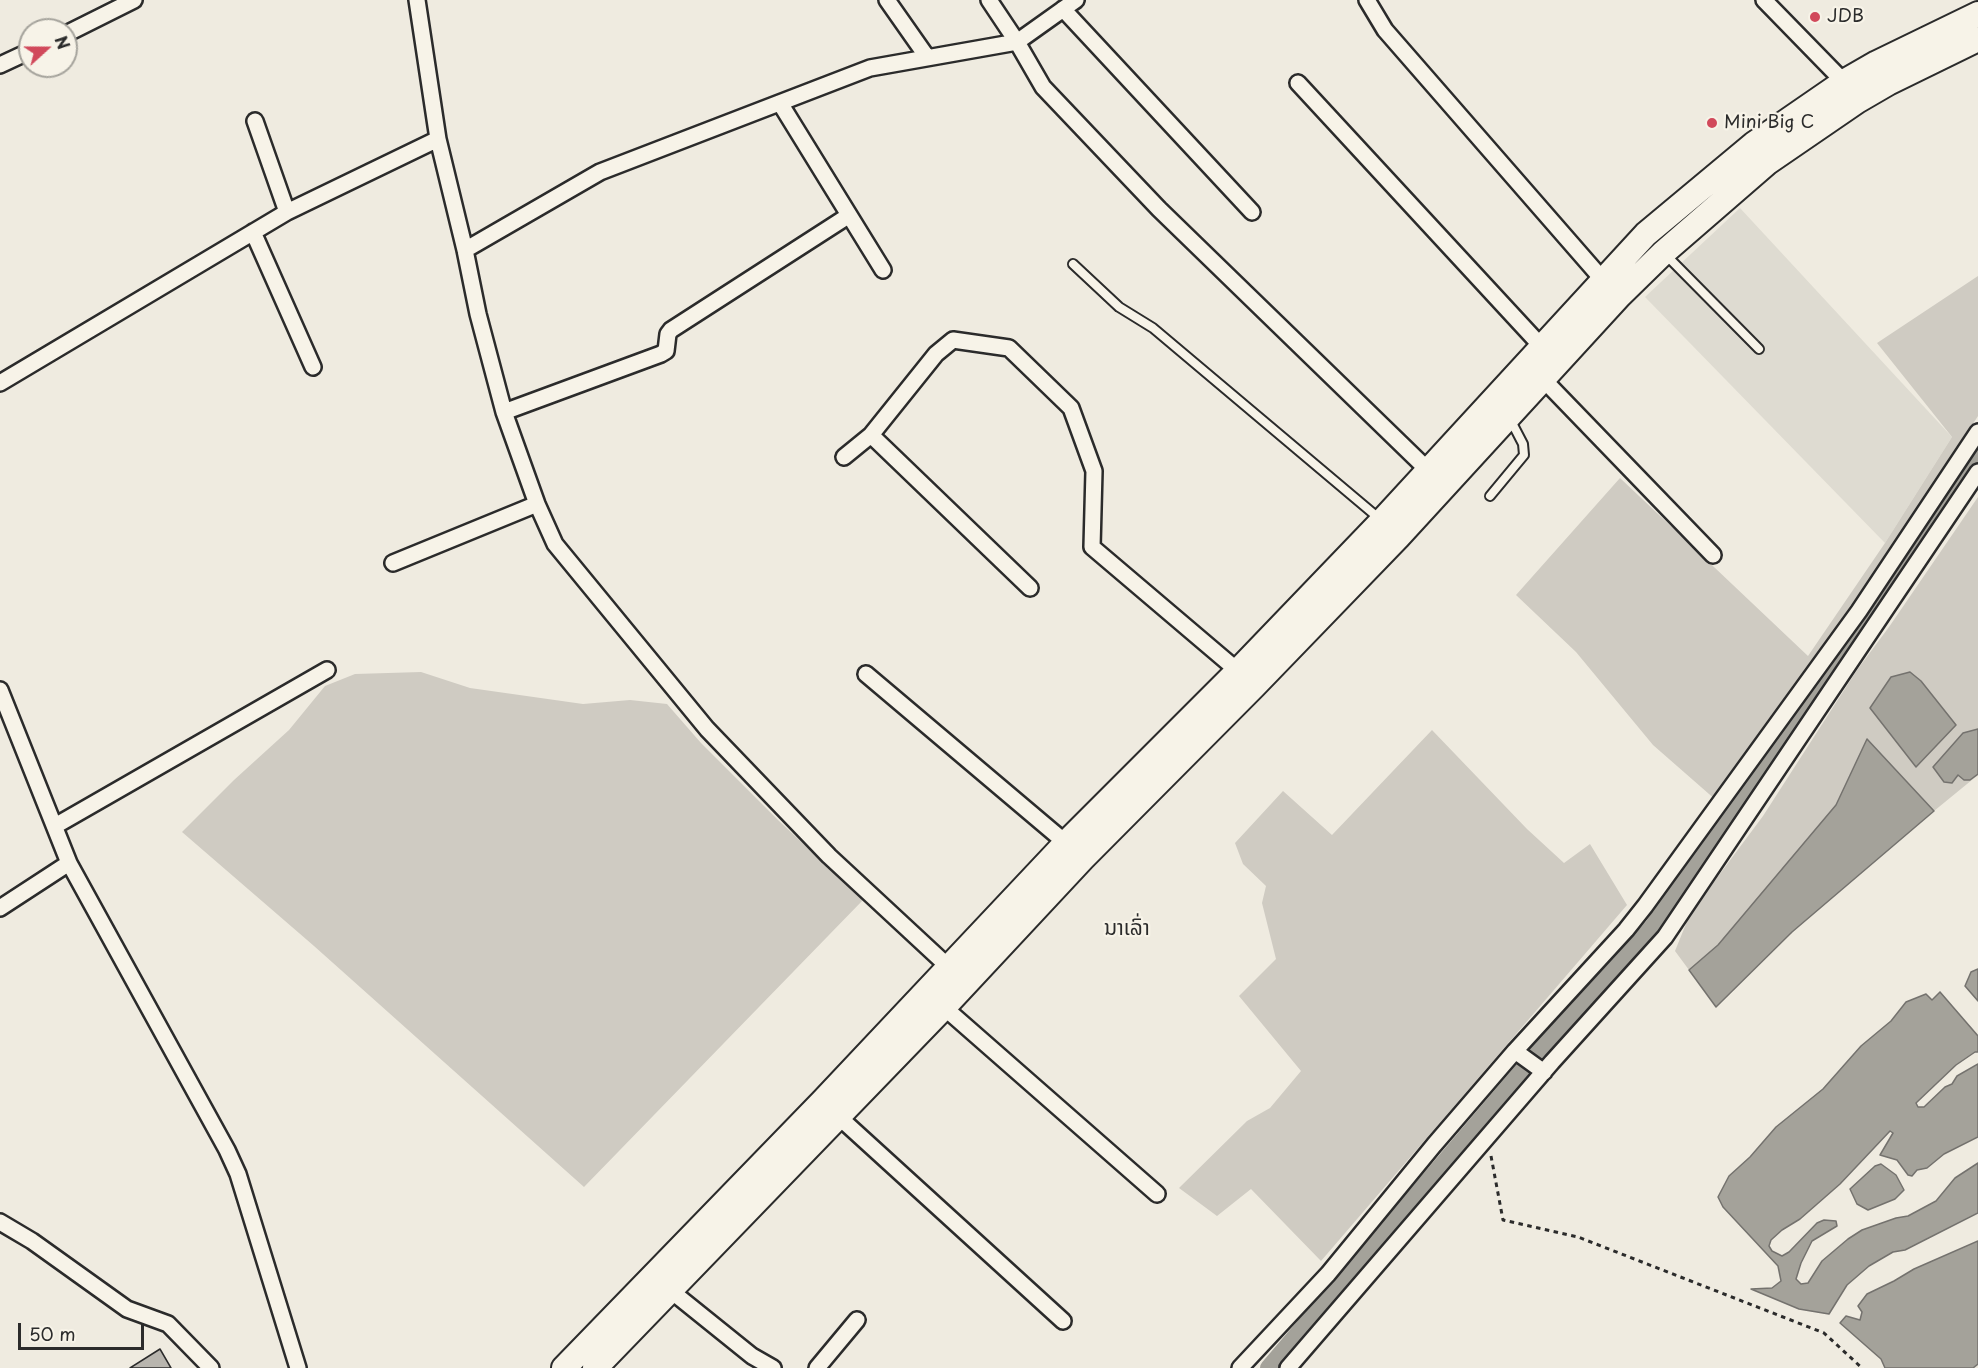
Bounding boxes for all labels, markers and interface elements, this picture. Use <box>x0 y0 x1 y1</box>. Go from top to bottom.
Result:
place label: JDB <box>1827 6 1864 28</box>
marker: JDB <box>1808 10 1822 24</box>
north arrow <box>18 18 78 78</box>
text: N <box>49 32 76 52</box>
place label: Mini Big C <box>1724 112 1814 134</box>
marker: Mini Big C <box>1705 116 1719 130</box>
district label: ນາເລົ່າ <box>1104 916 1150 942</box>
scale bar <box>21 1311 147 1349</box>
text: 50 m <box>29 1320 76 1347</box>

